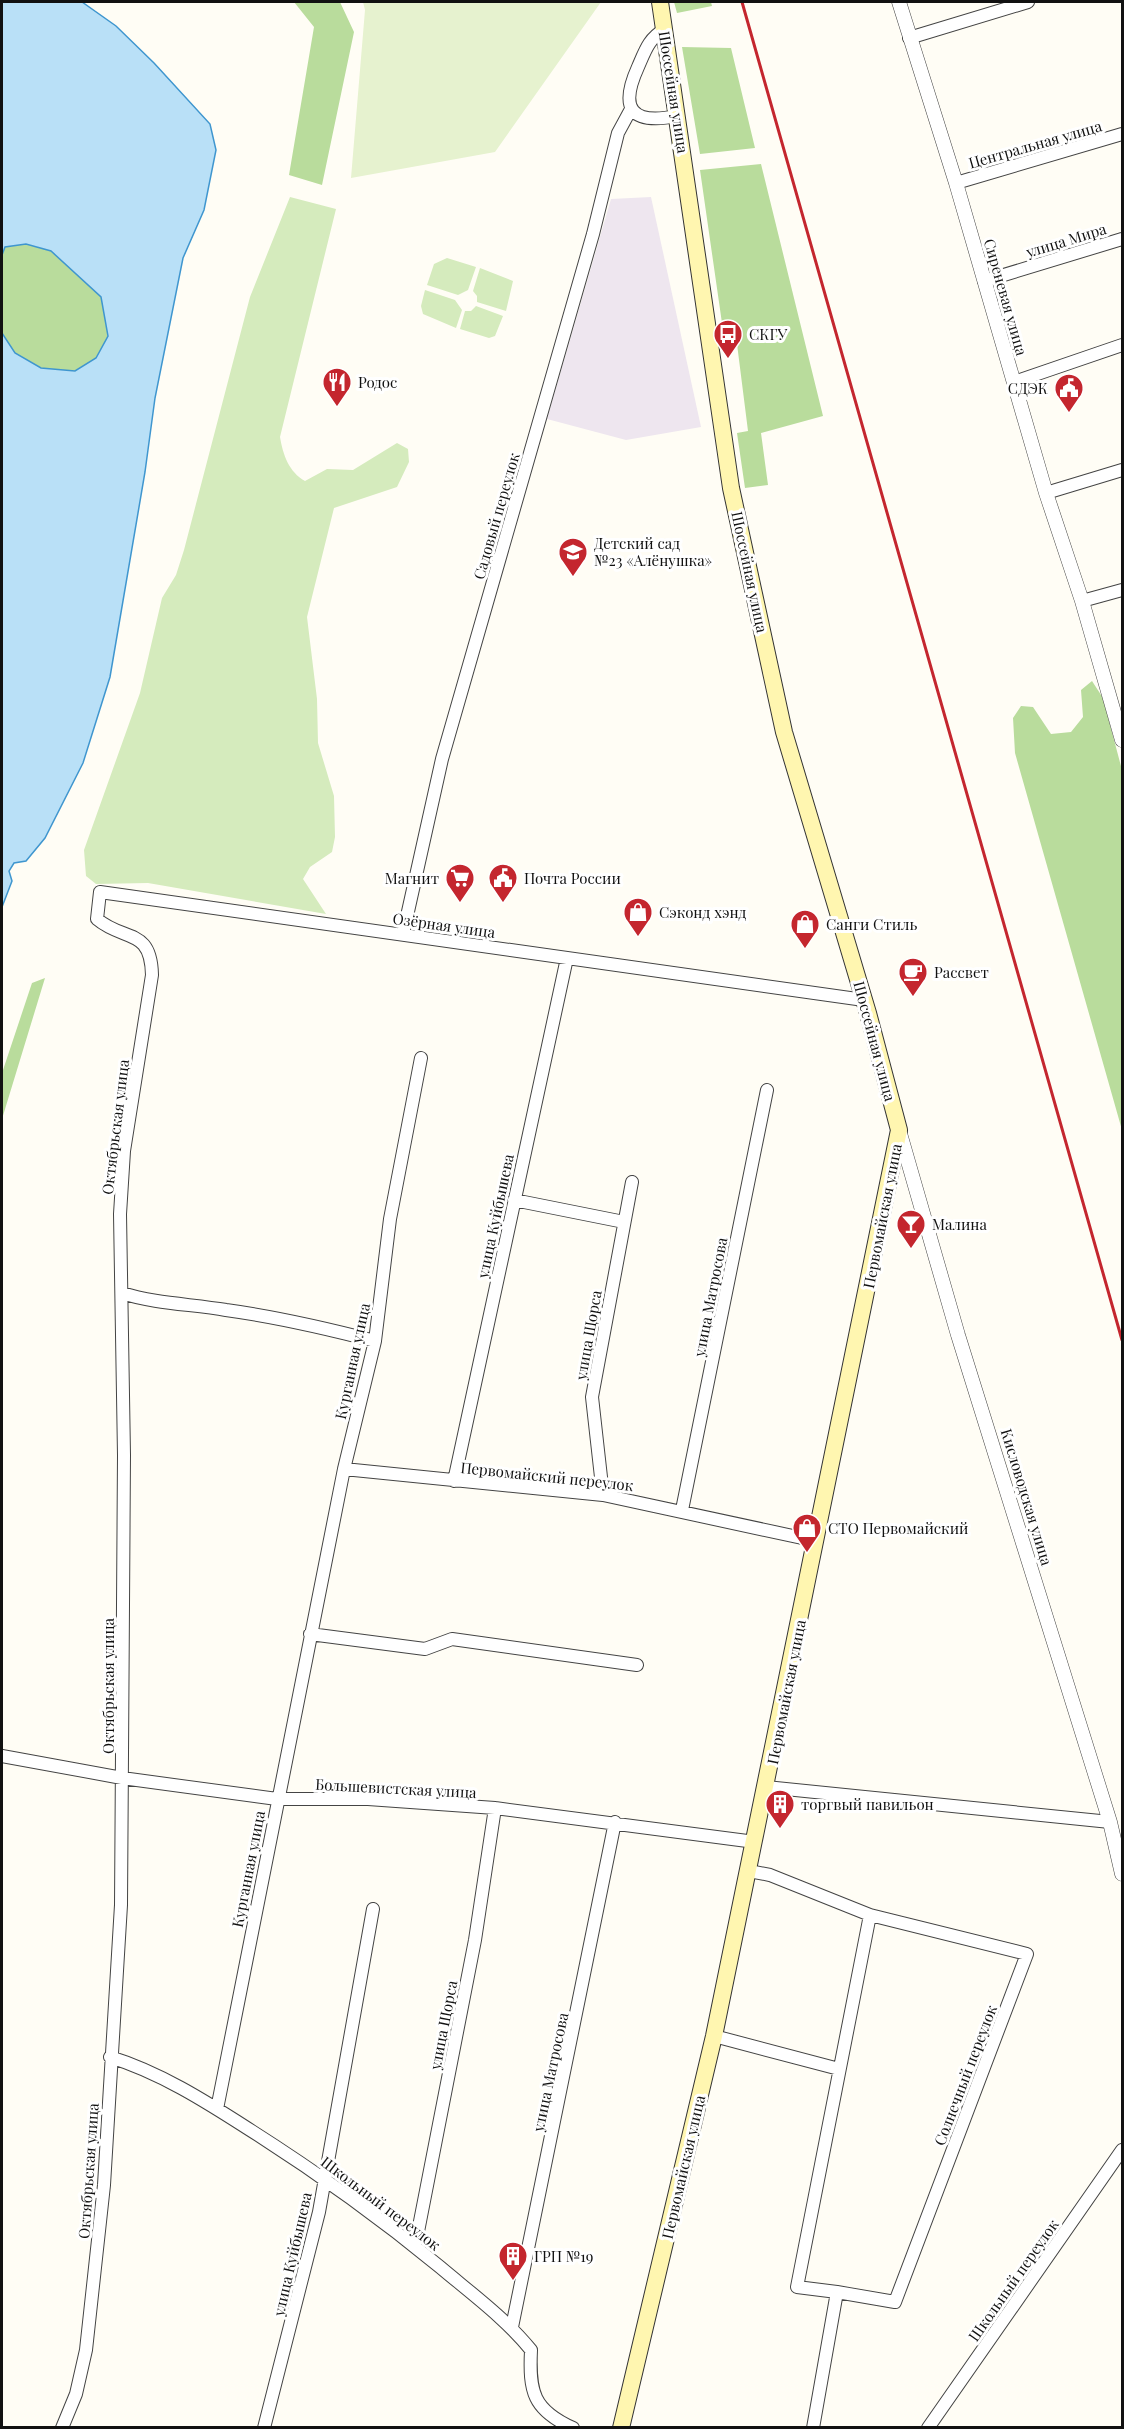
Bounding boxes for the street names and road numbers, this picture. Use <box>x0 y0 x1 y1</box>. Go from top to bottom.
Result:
street label: Шоссейная улица <box>654 29 694 155</box>
street label: Центральная улица <box>966 115 1104 173</box>
street label: улица Мира <box>1022 218 1109 262</box>
street label: Сиреневая улица <box>980 236 1032 358</box>
street label: Садовый переулок <box>468 450 524 582</box>
street label: Шоссейная улица <box>727 509 773 635</box>
street label: Озёрная улица <box>391 908 497 942</box>
street label: Шоссейная улица <box>849 979 901 1104</box>
street label: Октябрьская улица <box>97 1058 133 1196</box>
street label: Первомайская улица <box>858 1141 906 1290</box>
street label: улица Куйбышева <box>472 1152 518 1281</box>
street label: улица Матросова <box>688 1235 731 1359</box>
street label: улица Щорса <box>570 1288 606 1382</box>
street label: Курганная улица <box>330 1300 374 1421</box>
street label: Кисловодская улица <box>997 1426 1058 1568</box>
street label: Первомайский переулок <box>460 1457 635 1495</box>
street label: Октябрьская улица <box>98 1617 118 1754</box>
street label: Первомайская улица <box>762 1617 810 1766</box>
street label: Большевистская улица <box>315 1774 478 1802</box>
street label: Курганная улица <box>227 1808 269 1929</box>
street label: улица Щорса <box>424 1978 462 2072</box>
street label: Солнечный переулок <box>929 2002 1001 2148</box>
street label: улица Матросова <box>527 2010 572 2134</box>
street label: Первомайская улица <box>657 2093 709 2241</box>
street label: Октябрьская улица <box>73 2102 103 2240</box>
street label: Школьный переулок <box>317 2151 445 2255</box>
street label: улица Куйбышева <box>268 2190 316 2319</box>
street label: Школьный переулок <box>963 2215 1063 2345</box>

